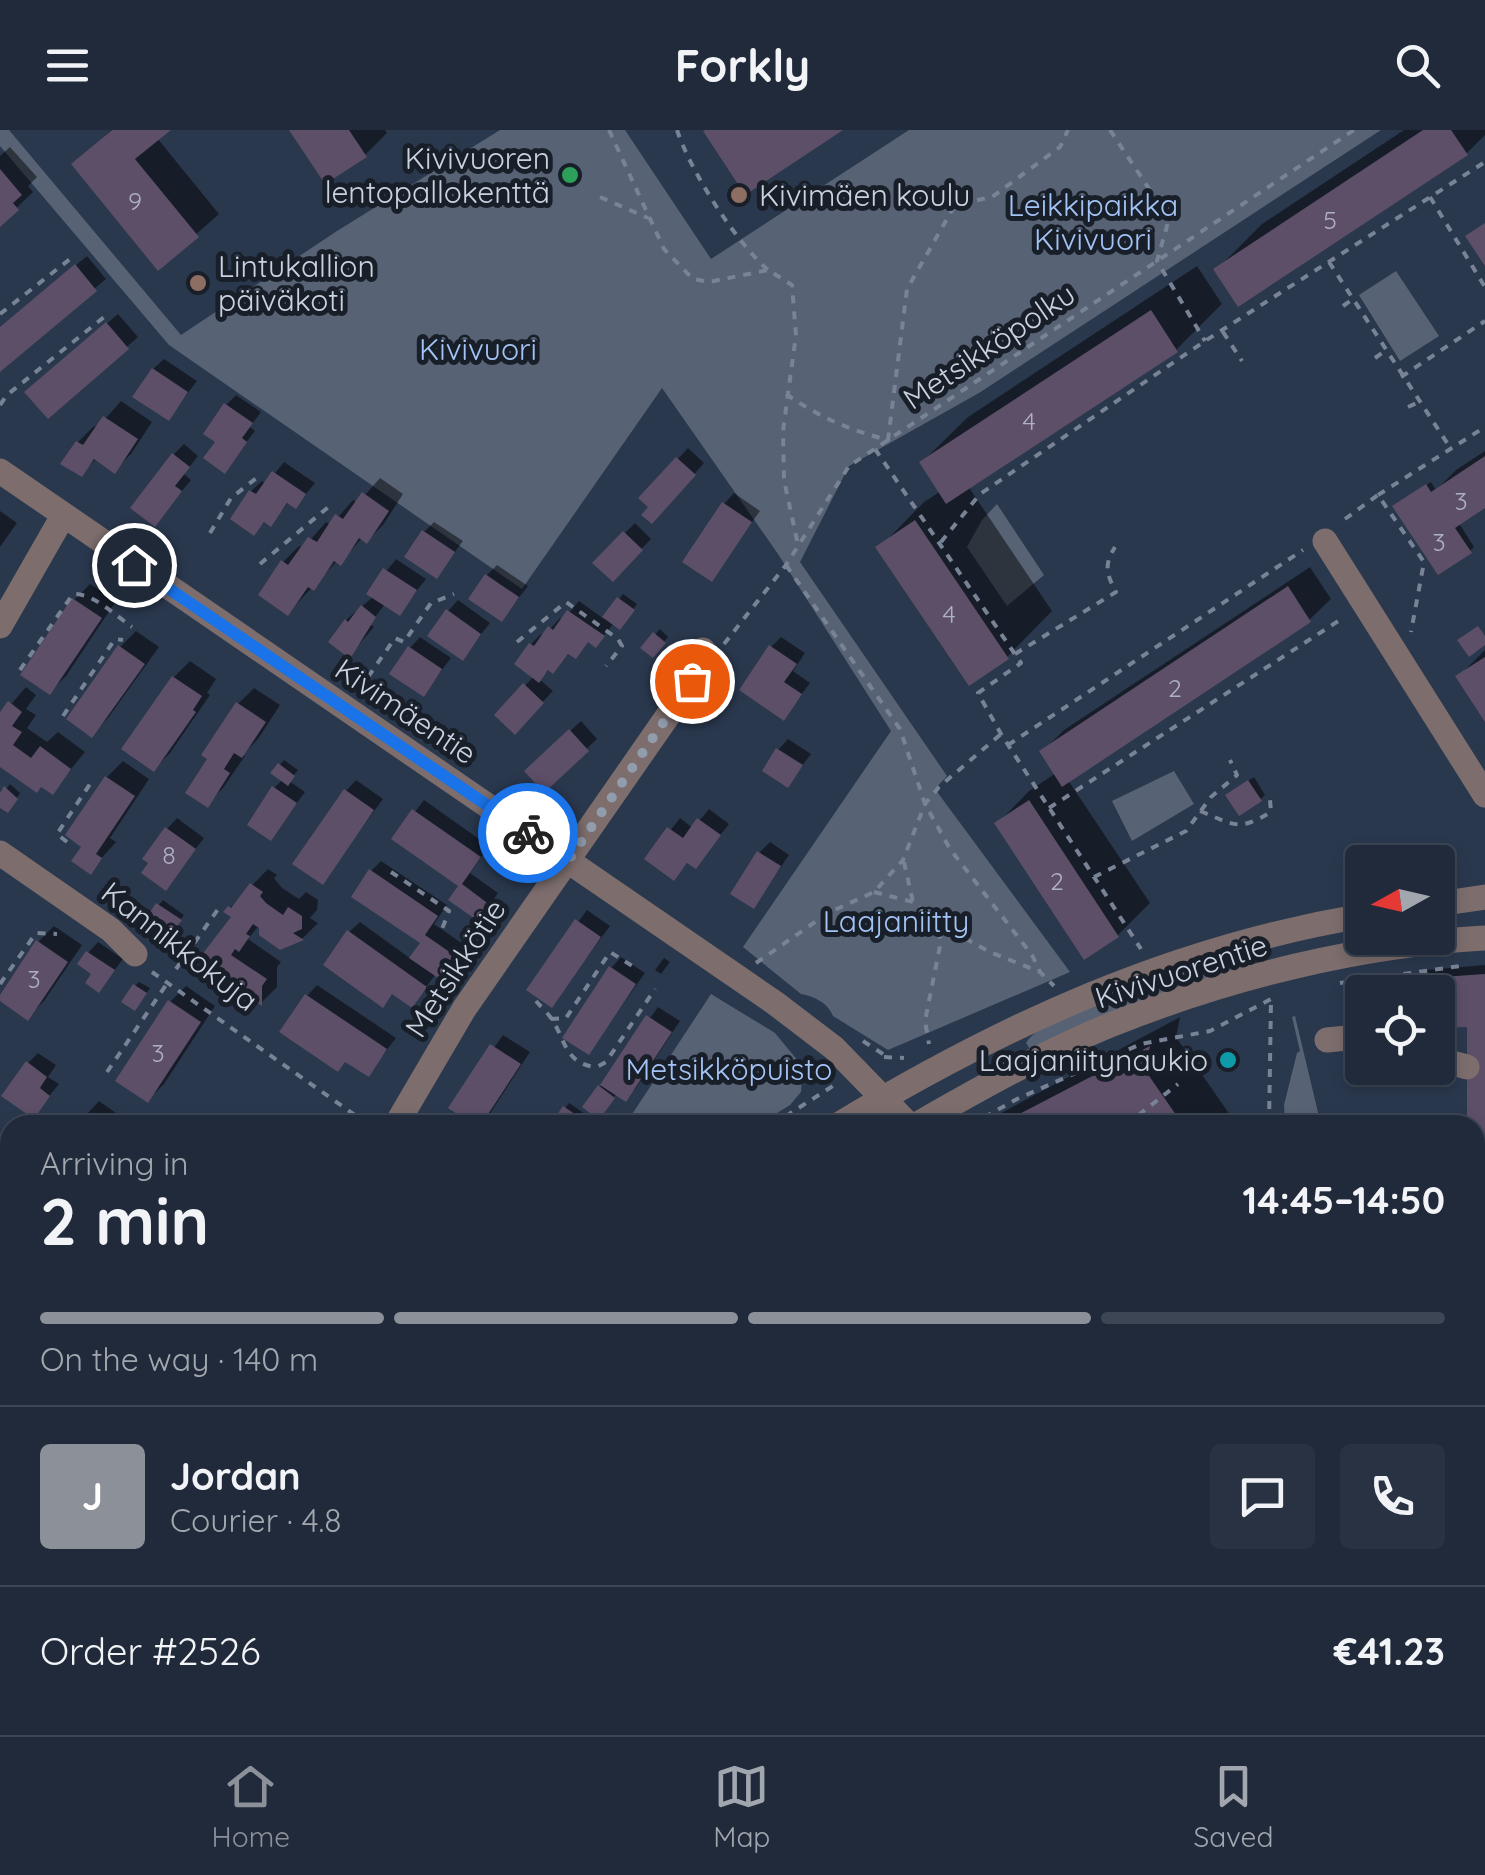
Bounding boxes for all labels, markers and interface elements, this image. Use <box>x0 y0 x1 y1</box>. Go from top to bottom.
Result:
text: Forkly <box>675 37 810 93</box>
icon: menu <box>40 38 95 93</box>
icon: search <box>1390 38 1445 93</box>
place label: Kivivuoren lentopallokenttä <box>325 139 550 211</box>
marker: Kivivuoren lentopallokenttä <box>559 164 581 186</box>
place label: Kivimäen koulu <box>759 176 970 214</box>
marker: Kivimäen koulu <box>728 184 750 206</box>
house number: 9 <box>128 185 142 216</box>
park label: Leikkipaikka Kivivuori <box>1008 186 1178 258</box>
house number: 5 <box>1323 204 1337 235</box>
place label: Lintukallion päiväkoti <box>218 247 375 319</box>
marker: Lintukallion päiväkoti <box>187 272 209 294</box>
street label: Metsikköpolku <box>896 275 1082 417</box>
park label: Kivivuori <box>419 330 537 368</box>
house number: 4 <box>1022 405 1036 436</box>
house number: 3 <box>1454 485 1468 516</box>
pin <box>92 523 177 608</box>
house number: 3 <box>1432 526 1446 557</box>
icon: home <box>107 538 162 593</box>
house number: 4 <box>942 598 956 629</box>
pin <box>650 639 735 724</box>
street label: Kivimäentie <box>328 650 484 772</box>
icon: bag <box>665 654 720 709</box>
house number: 2 <box>1168 672 1182 703</box>
courier <box>478 783 578 883</box>
icon: bike <box>501 806 556 861</box>
house number: 8 <box>162 839 176 870</box>
north arrow <box>1345 845 1455 955</box>
map controls <box>1345 845 1455 1085</box>
house number: 2 <box>1050 865 1064 896</box>
street label: Kannikkokuja <box>94 873 266 1019</box>
street label: Metsikkötie <box>396 892 514 1044</box>
park label: Laajaniitty <box>823 902 969 940</box>
street label: Kivivuorentie <box>1090 925 1272 1017</box>
house number: 3 <box>27 963 41 994</box>
button: locate <box>1345 975 1455 1085</box>
house number: 3 <box>151 1037 165 1068</box>
place label: Laajaniitynaukio <box>979 1041 1208 1079</box>
marker: Laajaniitynaukio <box>1217 1049 1239 1071</box>
park label: Metsikköpuisto <box>626 1050 832 1088</box>
text: Arriving in <box>40 1143 189 1183</box>
text: 14:45–14:50 <box>1242 1176 1445 1224</box>
text: 2 min <box>40 1180 209 1261</box>
text: On the way · 140 m <box>40 1339 318 1379</box>
button: chat <box>1210 1444 1315 1549</box>
button: phone <box>1340 1444 1445 1549</box>
text: Jordan <box>170 1452 301 1500</box>
text: J <box>82 1472 103 1520</box>
text: Courier · 4.8 <box>170 1500 342 1540</box>
text: Order #2526 <box>40 1627 261 1675</box>
text: €41.23 <box>1334 1627 1445 1675</box>
tab: Home <box>212 1759 290 1854</box>
tab: Map <box>713 1759 770 1854</box>
tab: Saved <box>1194 1759 1273 1854</box>

